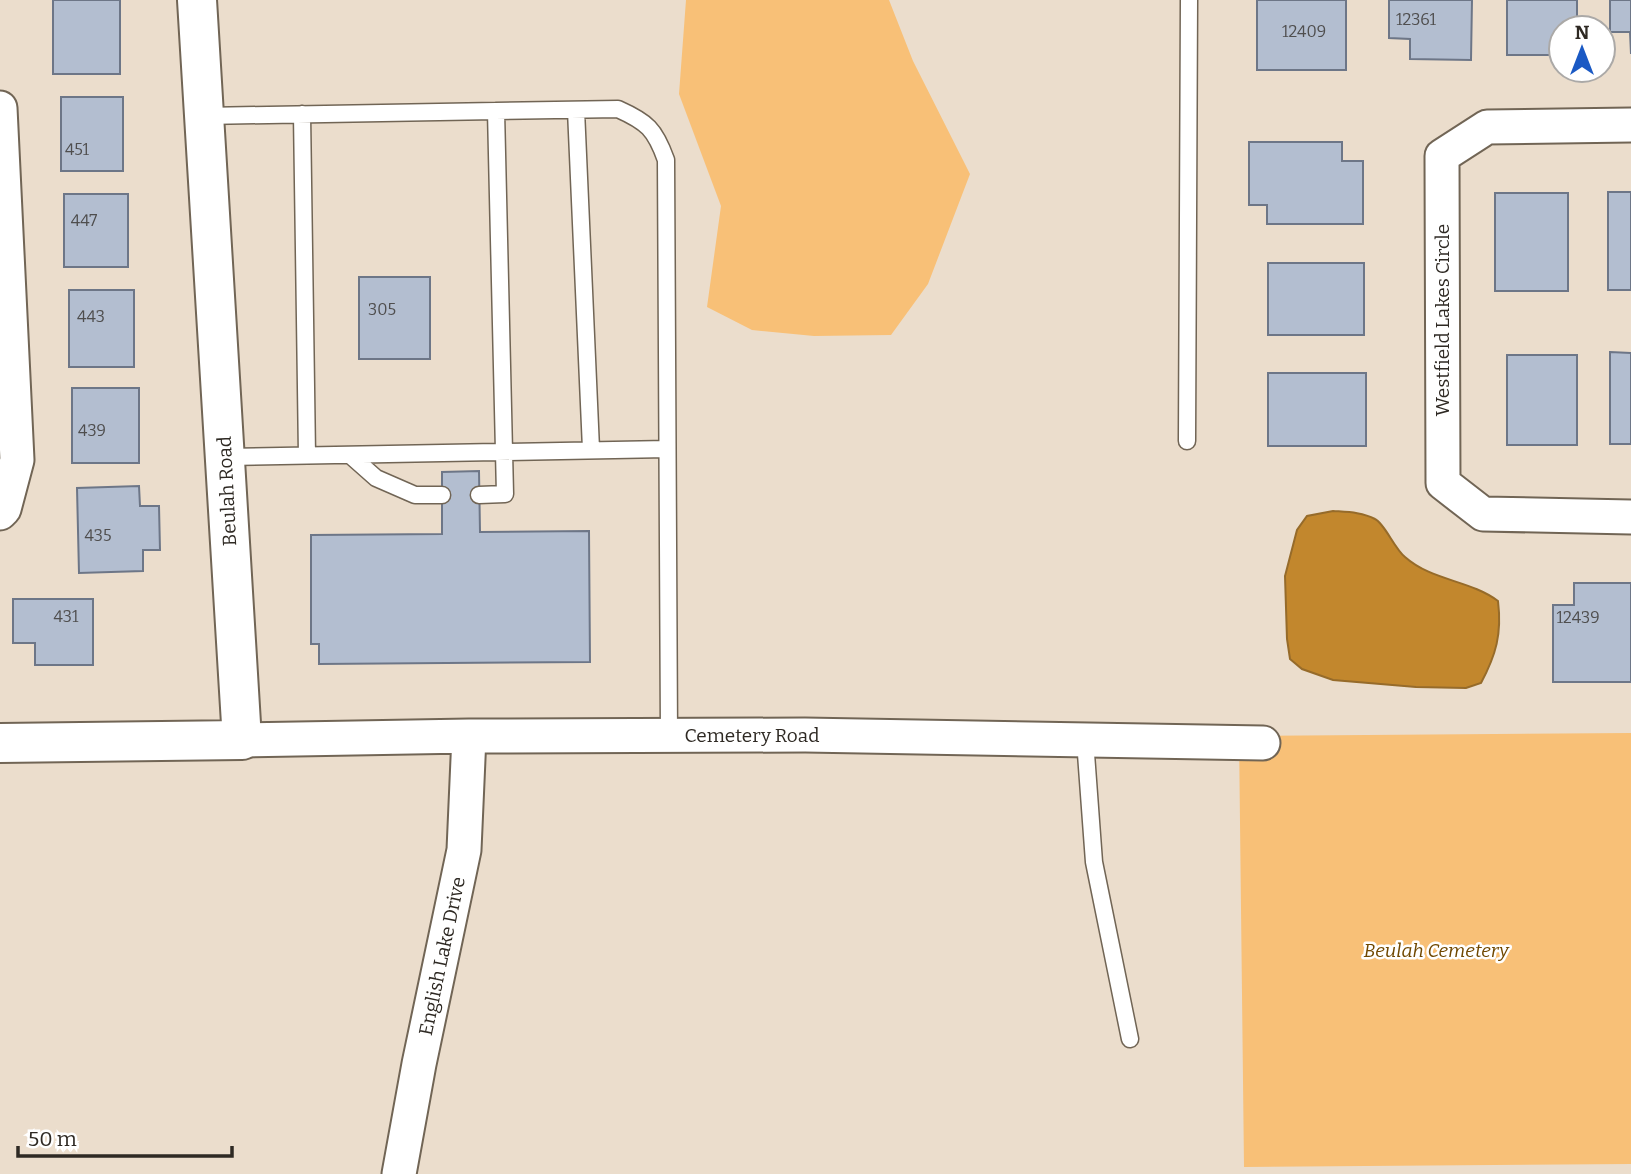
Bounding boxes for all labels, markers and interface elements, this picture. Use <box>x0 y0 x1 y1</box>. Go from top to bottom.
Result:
house number: 12361 <box>1396 10 1437 29</box>
north arrow <box>1547 14 1617 84</box>
text: N <box>1575 21 1590 44</box>
house number: 12409 <box>1282 22 1326 41</box>
house number: 451 <box>65 140 90 159</box>
house number: 447 <box>71 211 97 230</box>
street label: Westfield Lakes Circle <box>1431 224 1454 416</box>
house number: 305 <box>368 300 396 319</box>
house number: 443 <box>77 307 105 326</box>
house number: 439 <box>78 421 106 440</box>
street label: Beulah Road <box>213 435 241 547</box>
house number: 435 <box>84 526 112 545</box>
house number: 431 <box>54 607 79 626</box>
house number: 12439 <box>1556 608 1600 627</box>
street label: Cemetery Road <box>685 724 819 747</box>
street label: English Lake Drive <box>414 875 470 1037</box>
park label: Beulah Cemetery <box>1363 939 1510 962</box>
scale bar <box>18 1114 231 1158</box>
text: 50 m <box>28 1126 77 1152</box>

